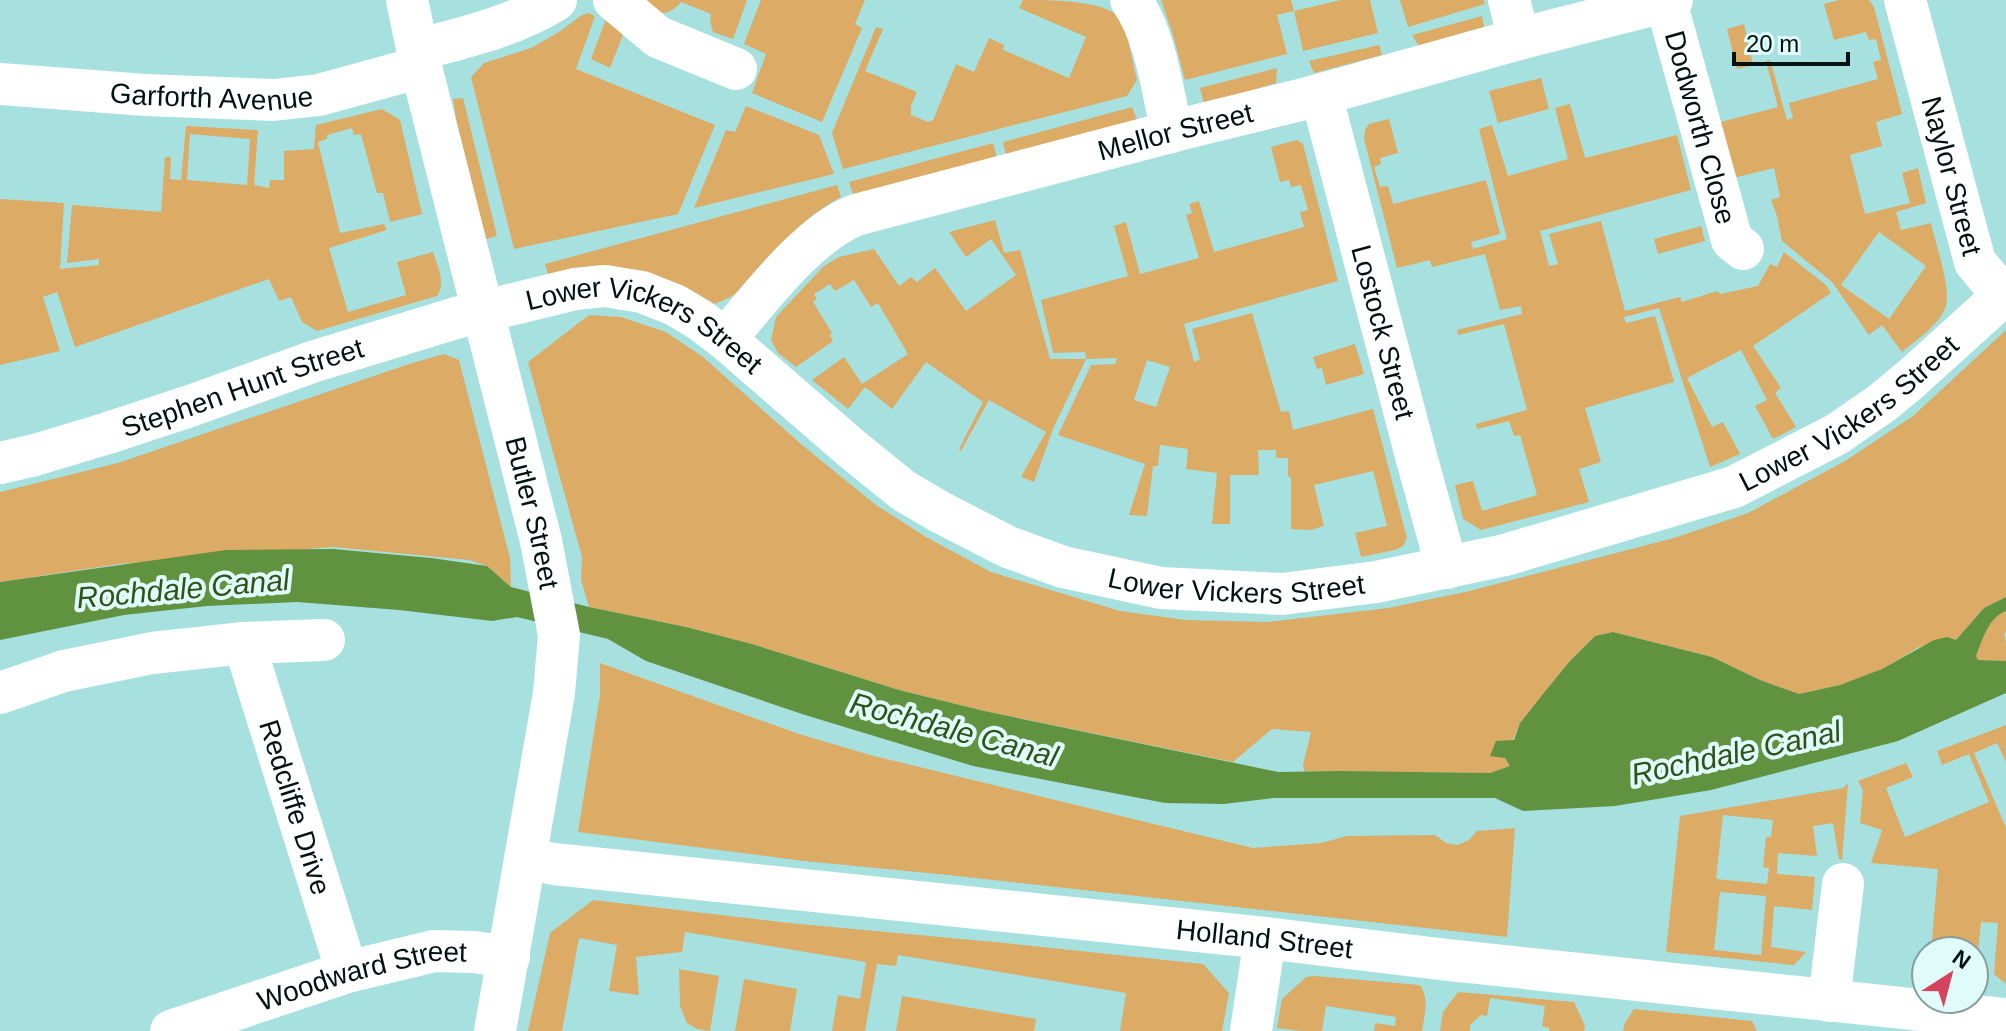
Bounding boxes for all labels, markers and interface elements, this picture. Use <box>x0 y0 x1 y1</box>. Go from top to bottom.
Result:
scale bar <box>1734 16 1848 66</box>
street label: Dodworth Close <box>1659 27 1742 228</box>
text: 20 m <box>1746 30 1799 57</box>
street label: Garforth Avenue <box>109 77 315 117</box>
street label: Naylor Street <box>1915 93 1988 259</box>
street label: Mellor Street <box>1094 97 1256 167</box>
street label: Lostock Street <box>1345 242 1421 423</box>
street label: Lower Vickers Street <box>523 271 768 380</box>
street label: Lower Vickers Street <box>1734 329 1965 498</box>
street label: Stephen Hunt Street <box>117 332 367 444</box>
street label: Butler Street <box>499 433 565 592</box>
street label: Lower Vickers Street <box>1105 562 1367 610</box>
water label: Rochdale Canal <box>75 563 292 614</box>
water label: Rochdale Canal <box>847 686 1063 773</box>
water label: Rochdale Canal <box>1628 714 1845 791</box>
street label: Redcliffe Drive <box>253 716 337 899</box>
street label: Holland Street <box>1175 914 1355 964</box>
north arrow <box>1910 935 1990 1015</box>
street label: Woodward Street <box>254 936 467 1017</box>
text: N <box>1948 944 1975 974</box>

